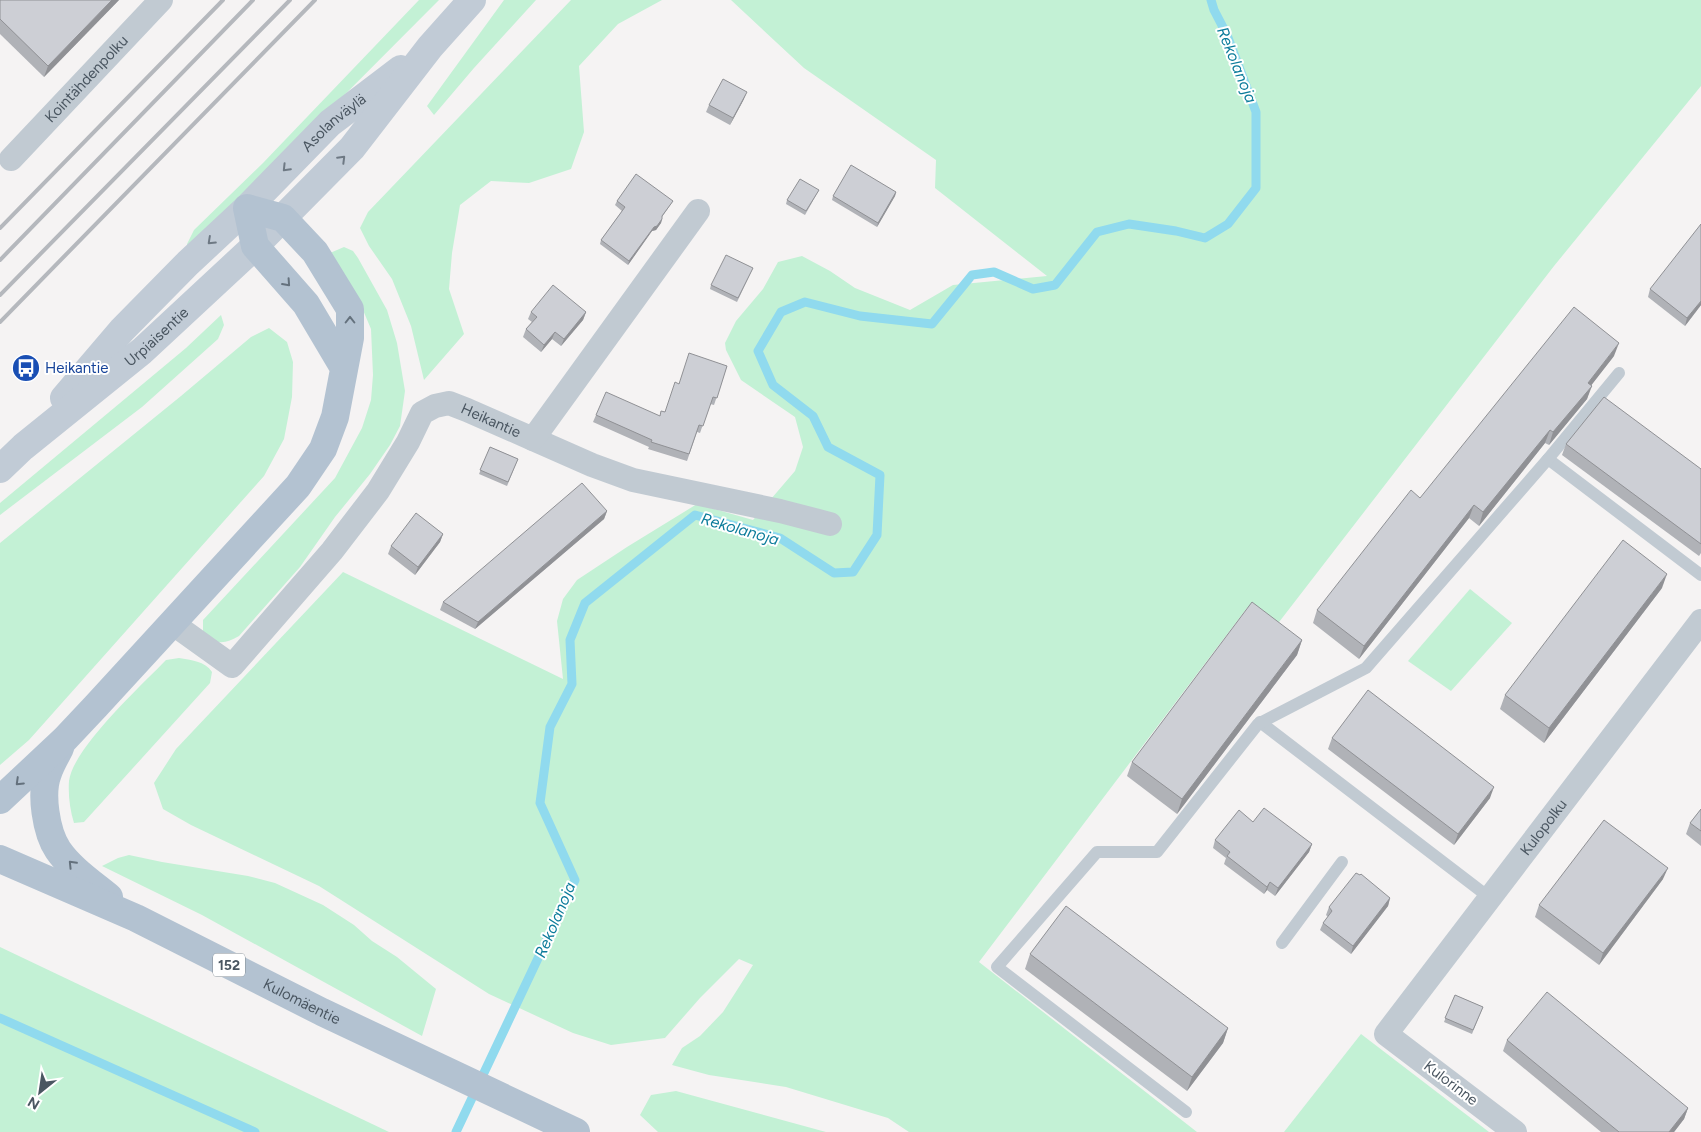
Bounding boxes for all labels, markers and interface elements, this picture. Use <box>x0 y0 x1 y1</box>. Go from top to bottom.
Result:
water label: Rekolanoja <box>1213 24 1261 106</box>
street label: Kointähdenpolku <box>41 32 132 126</box>
street label: Asolanväylä <box>298 90 369 155</box>
one-way arrow <box>336 155 345 164</box>
one-way arrow <box>283 163 292 172</box>
one-way arrow <box>208 235 217 244</box>
one-way arrow <box>282 277 291 286</box>
street label: Urpiaisentie <box>121 303 192 370</box>
one-way arrow <box>345 315 355 323</box>
bus stop icon: Heikantie <box>11 353 41 383</box>
place label: Heikantie <box>45 359 108 377</box>
street label: Heikantie <box>458 400 524 442</box>
water label: Rekolanoja <box>699 509 781 549</box>
one-way arrow <box>16 776 25 785</box>
street label: Kulopolku <box>1516 796 1571 859</box>
one-way arrow <box>69 861 78 870</box>
water label: Rekolanoja <box>531 879 579 961</box>
road number: 152 <box>213 954 245 976</box>
street label: Kulomäentie <box>260 975 343 1028</box>
street label: Kulorinne <box>1420 1057 1482 1109</box>
north arrow <box>15 1067 65 1117</box>
text: N <box>25 1093 43 1113</box>

